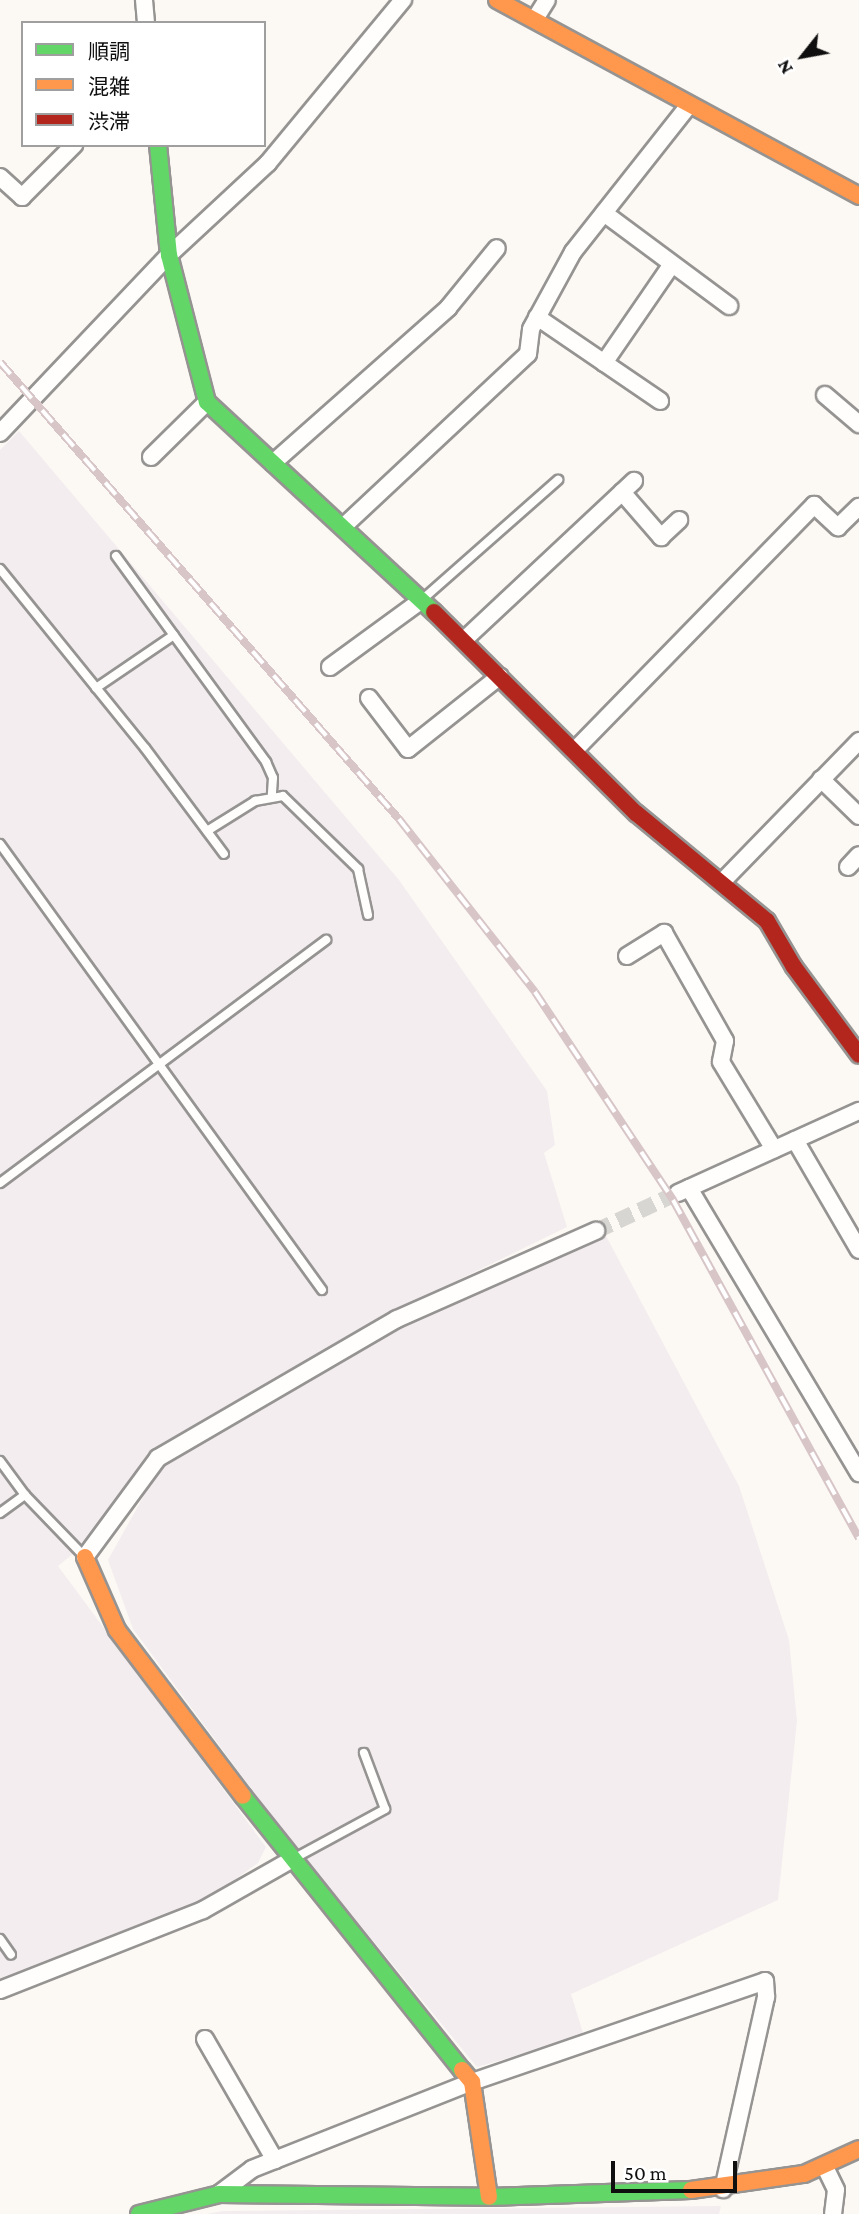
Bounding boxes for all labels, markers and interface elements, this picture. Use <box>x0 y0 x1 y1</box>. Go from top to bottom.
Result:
legend <box>21 21 266 147</box>
north arrow <box>768 21 838 91</box>
text: 順調 <box>88 40 130 64</box>
text: N <box>772 56 797 78</box>
text: 混雑 <box>88 75 130 99</box>
text: 渋滞 <box>88 110 130 134</box>
scale bar <box>614 2148 740 2192</box>
text: 50 m <box>624 2161 667 2185</box>

